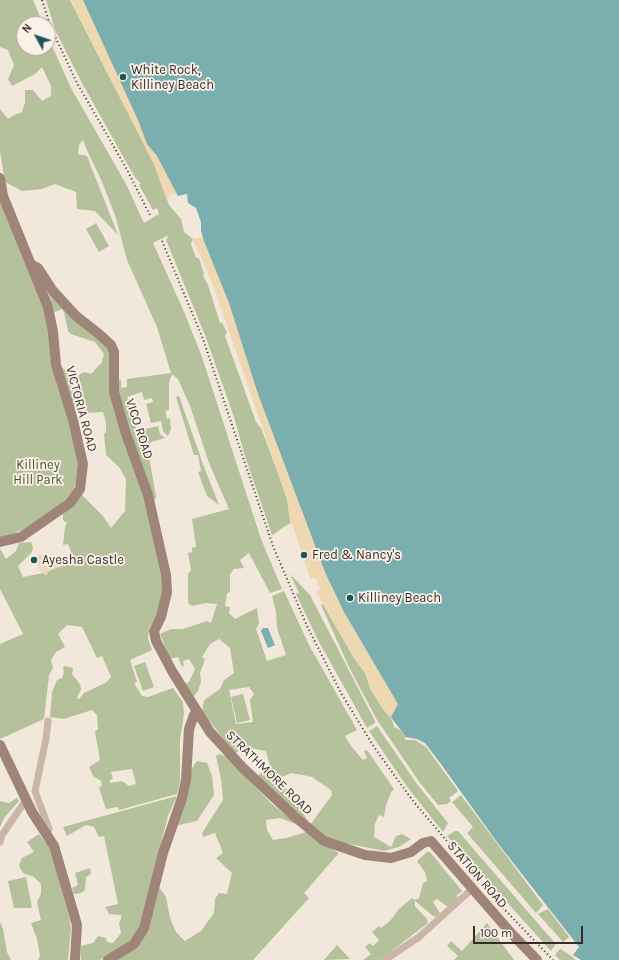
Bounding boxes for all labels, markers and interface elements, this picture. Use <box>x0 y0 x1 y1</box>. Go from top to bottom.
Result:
north arrow <box>16 16 56 56</box>
text: N <box>20 21 35 36</box>
place label: White Rock, Killiney Beach <box>131 62 214 93</box>
marker: White Rock, Killiney Beach <box>118 72 128 82</box>
street label: VICTORIA ROAD <box>62 364 100 454</box>
street label: VICO ROAD <box>122 397 156 461</box>
park label: Killiney Hill Park <box>13 457 63 488</box>
place label: Fred & Nancy's <box>312 547 401 563</box>
marker: Fred & Nancy's <box>299 550 309 560</box>
place label: Ayesha Castle <box>42 552 124 568</box>
marker: Ayesha Castle <box>29 555 39 565</box>
place label: Killiney Beach <box>358 590 441 606</box>
marker: Killiney Beach <box>345 593 355 603</box>
street label: STRATHMORE ROAD <box>222 728 316 818</box>
street label: STATION ROAD <box>444 838 510 912</box>
scale bar <box>475 918 585 944</box>
text: 100 m <box>480 926 512 940</box>

